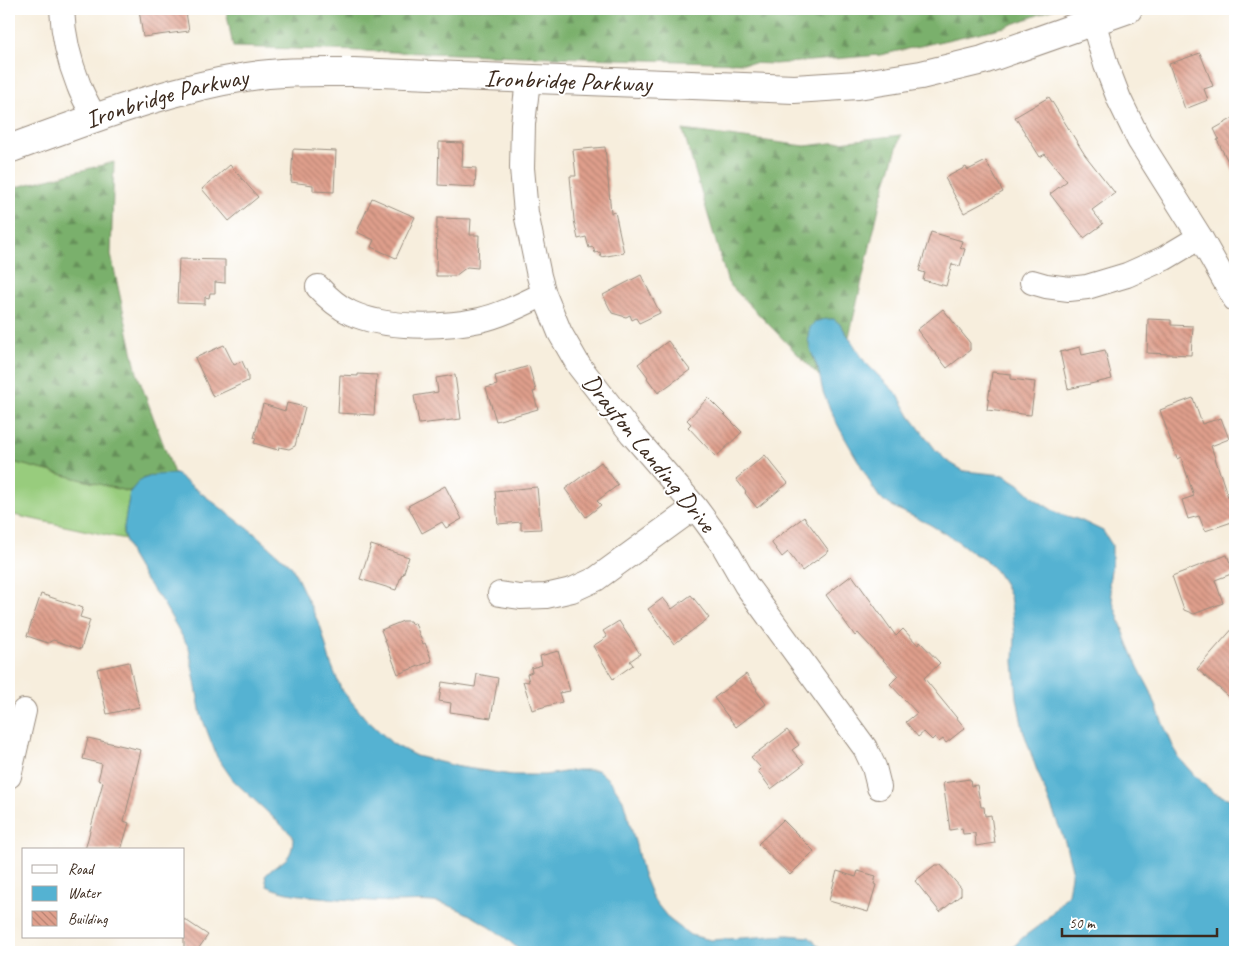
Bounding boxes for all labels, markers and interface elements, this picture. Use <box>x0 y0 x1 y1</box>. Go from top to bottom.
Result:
street label: Ironbridge Parkway <box>81 61 253 136</box>
street label: Ironbridge Parkway <box>484 62 655 100</box>
street label: Drayton Landing Drive <box>575 367 724 540</box>
legend <box>22 848 185 938</box>
text: Road <box>68 860 95 879</box>
text: Water <box>68 884 102 903</box>
scale bar <box>1062 906 1216 938</box>
text: Building <box>68 910 108 929</box>
text: 50 m <box>1069 914 1096 933</box>

